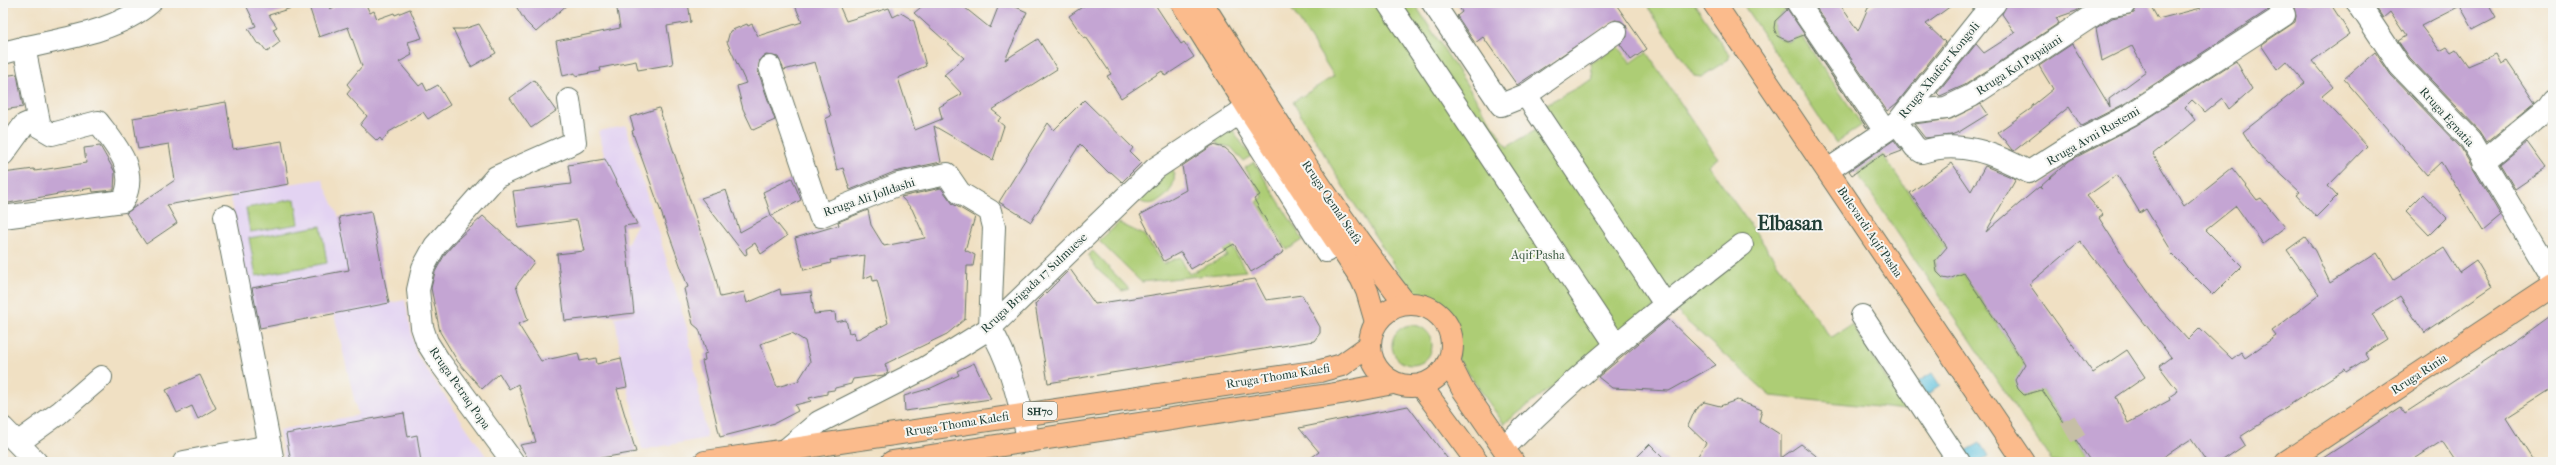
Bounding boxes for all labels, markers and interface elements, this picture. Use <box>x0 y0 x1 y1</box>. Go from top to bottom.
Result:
street label: Rruga Xhaferr Kongoli <box>1896 19 1982 121</box>
street label: Rruga Kol Papajani <box>1973 32 2065 98</box>
street label: Rruga Egnatia <box>2417 85 2478 150</box>
street label: Rruga Avni Rustemi <box>2044 103 2142 168</box>
street label: Rruga Qemal Stafa <box>1299 158 1365 247</box>
street label: Rruga Ali Jolldashi <box>821 175 917 219</box>
street label: Bulevardi Aqif Pasha <box>1835 184 1906 280</box>
district label: Elbasan <box>1757 212 1823 235</box>
street label: Rruga Brigada 17 Sulmuese <box>978 230 1090 336</box>
park label: Aqif Pasha <box>1510 248 1565 262</box>
street label: Rruga Petraq Popa <box>426 344 494 432</box>
street label: Rruga Rinia <box>2389 351 2450 397</box>
street label: Rruga Thoma Kalefi <box>1225 361 1331 391</box>
road number: SH70 <box>1023 402 1057 420</box>
street label: Rruga Thoma Kalefi <box>904 409 1010 439</box>

